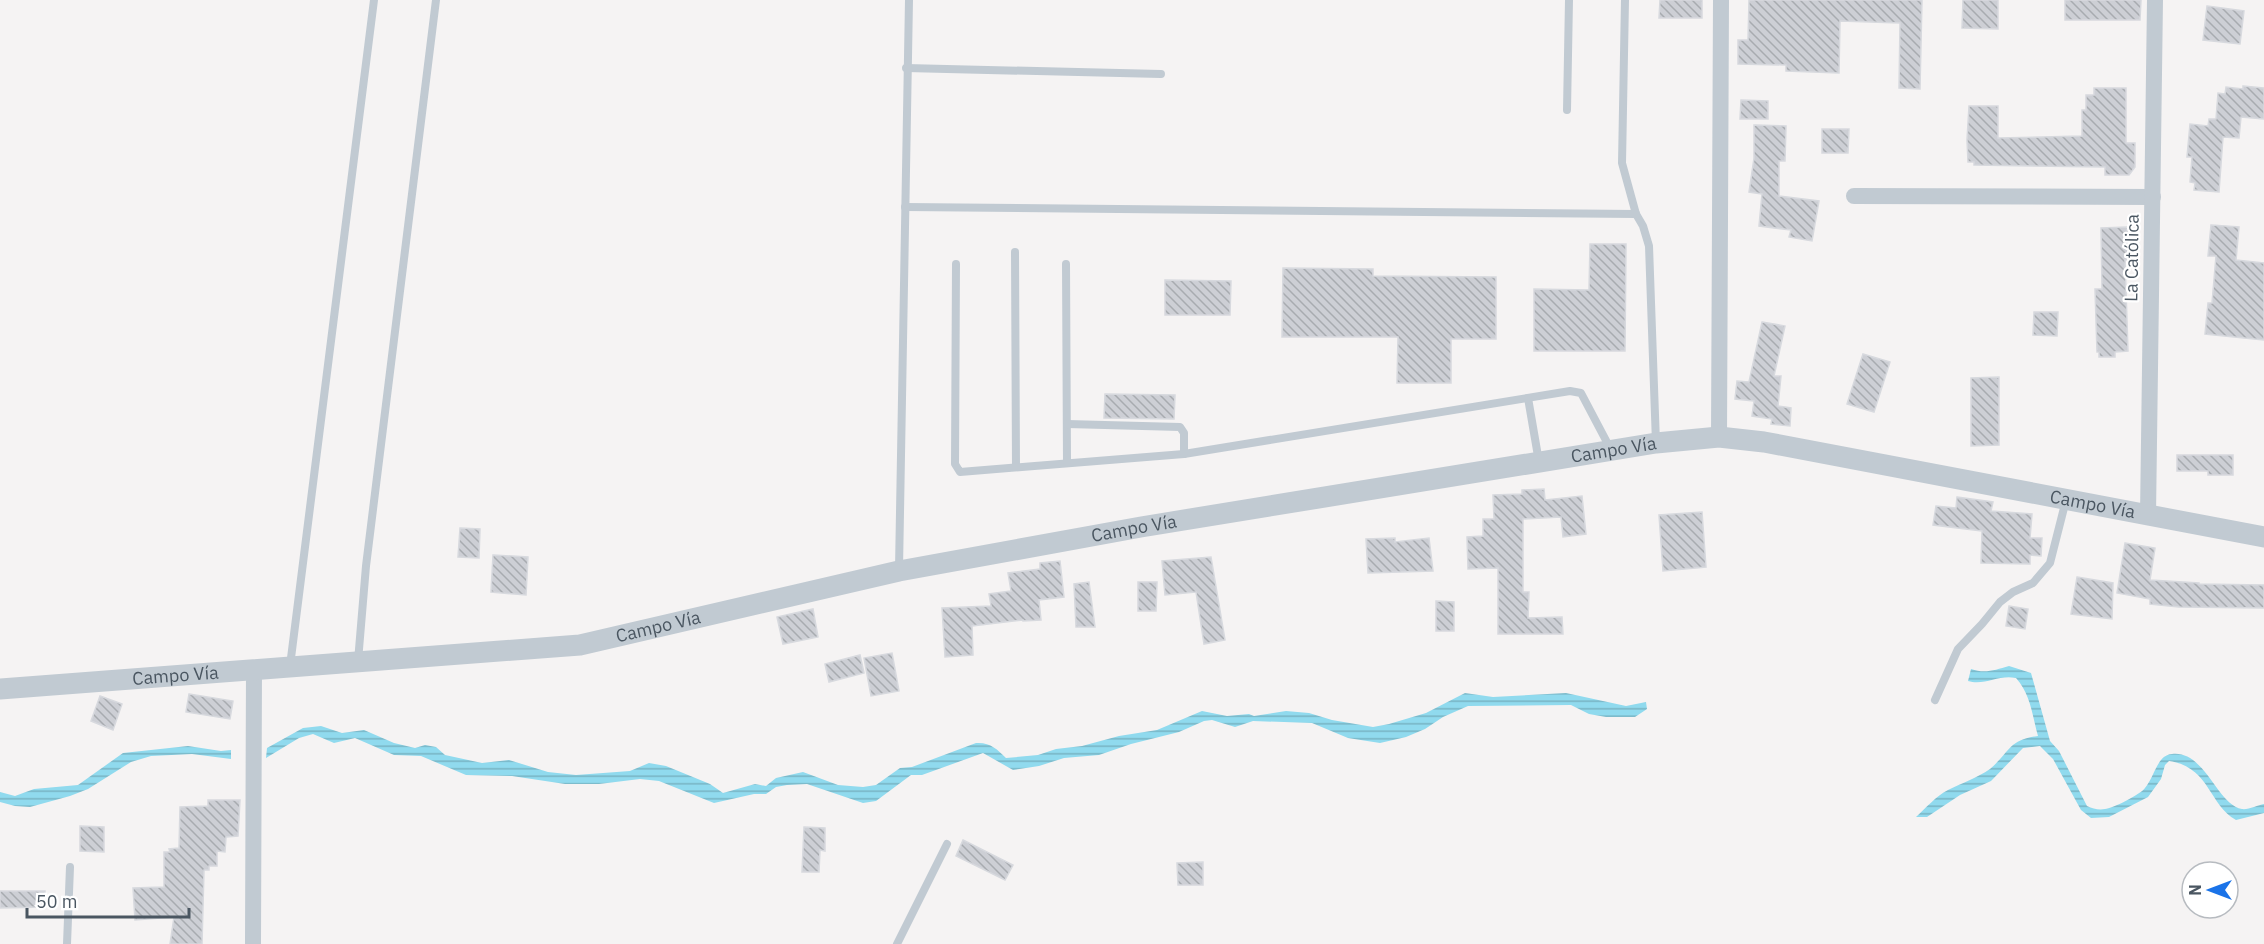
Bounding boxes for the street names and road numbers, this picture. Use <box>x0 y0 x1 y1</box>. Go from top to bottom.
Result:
street label: La Católica <box>2119 213 2144 302</box>
street label: Campo Vía <box>1569 431 1658 468</box>
street label: Campo Vía <box>2048 485 2138 523</box>
street label: Campo Vía <box>1089 509 1179 547</box>
street label: Campo Vía <box>613 605 703 647</box>
street label: Campo Vía <box>132 660 220 690</box>

